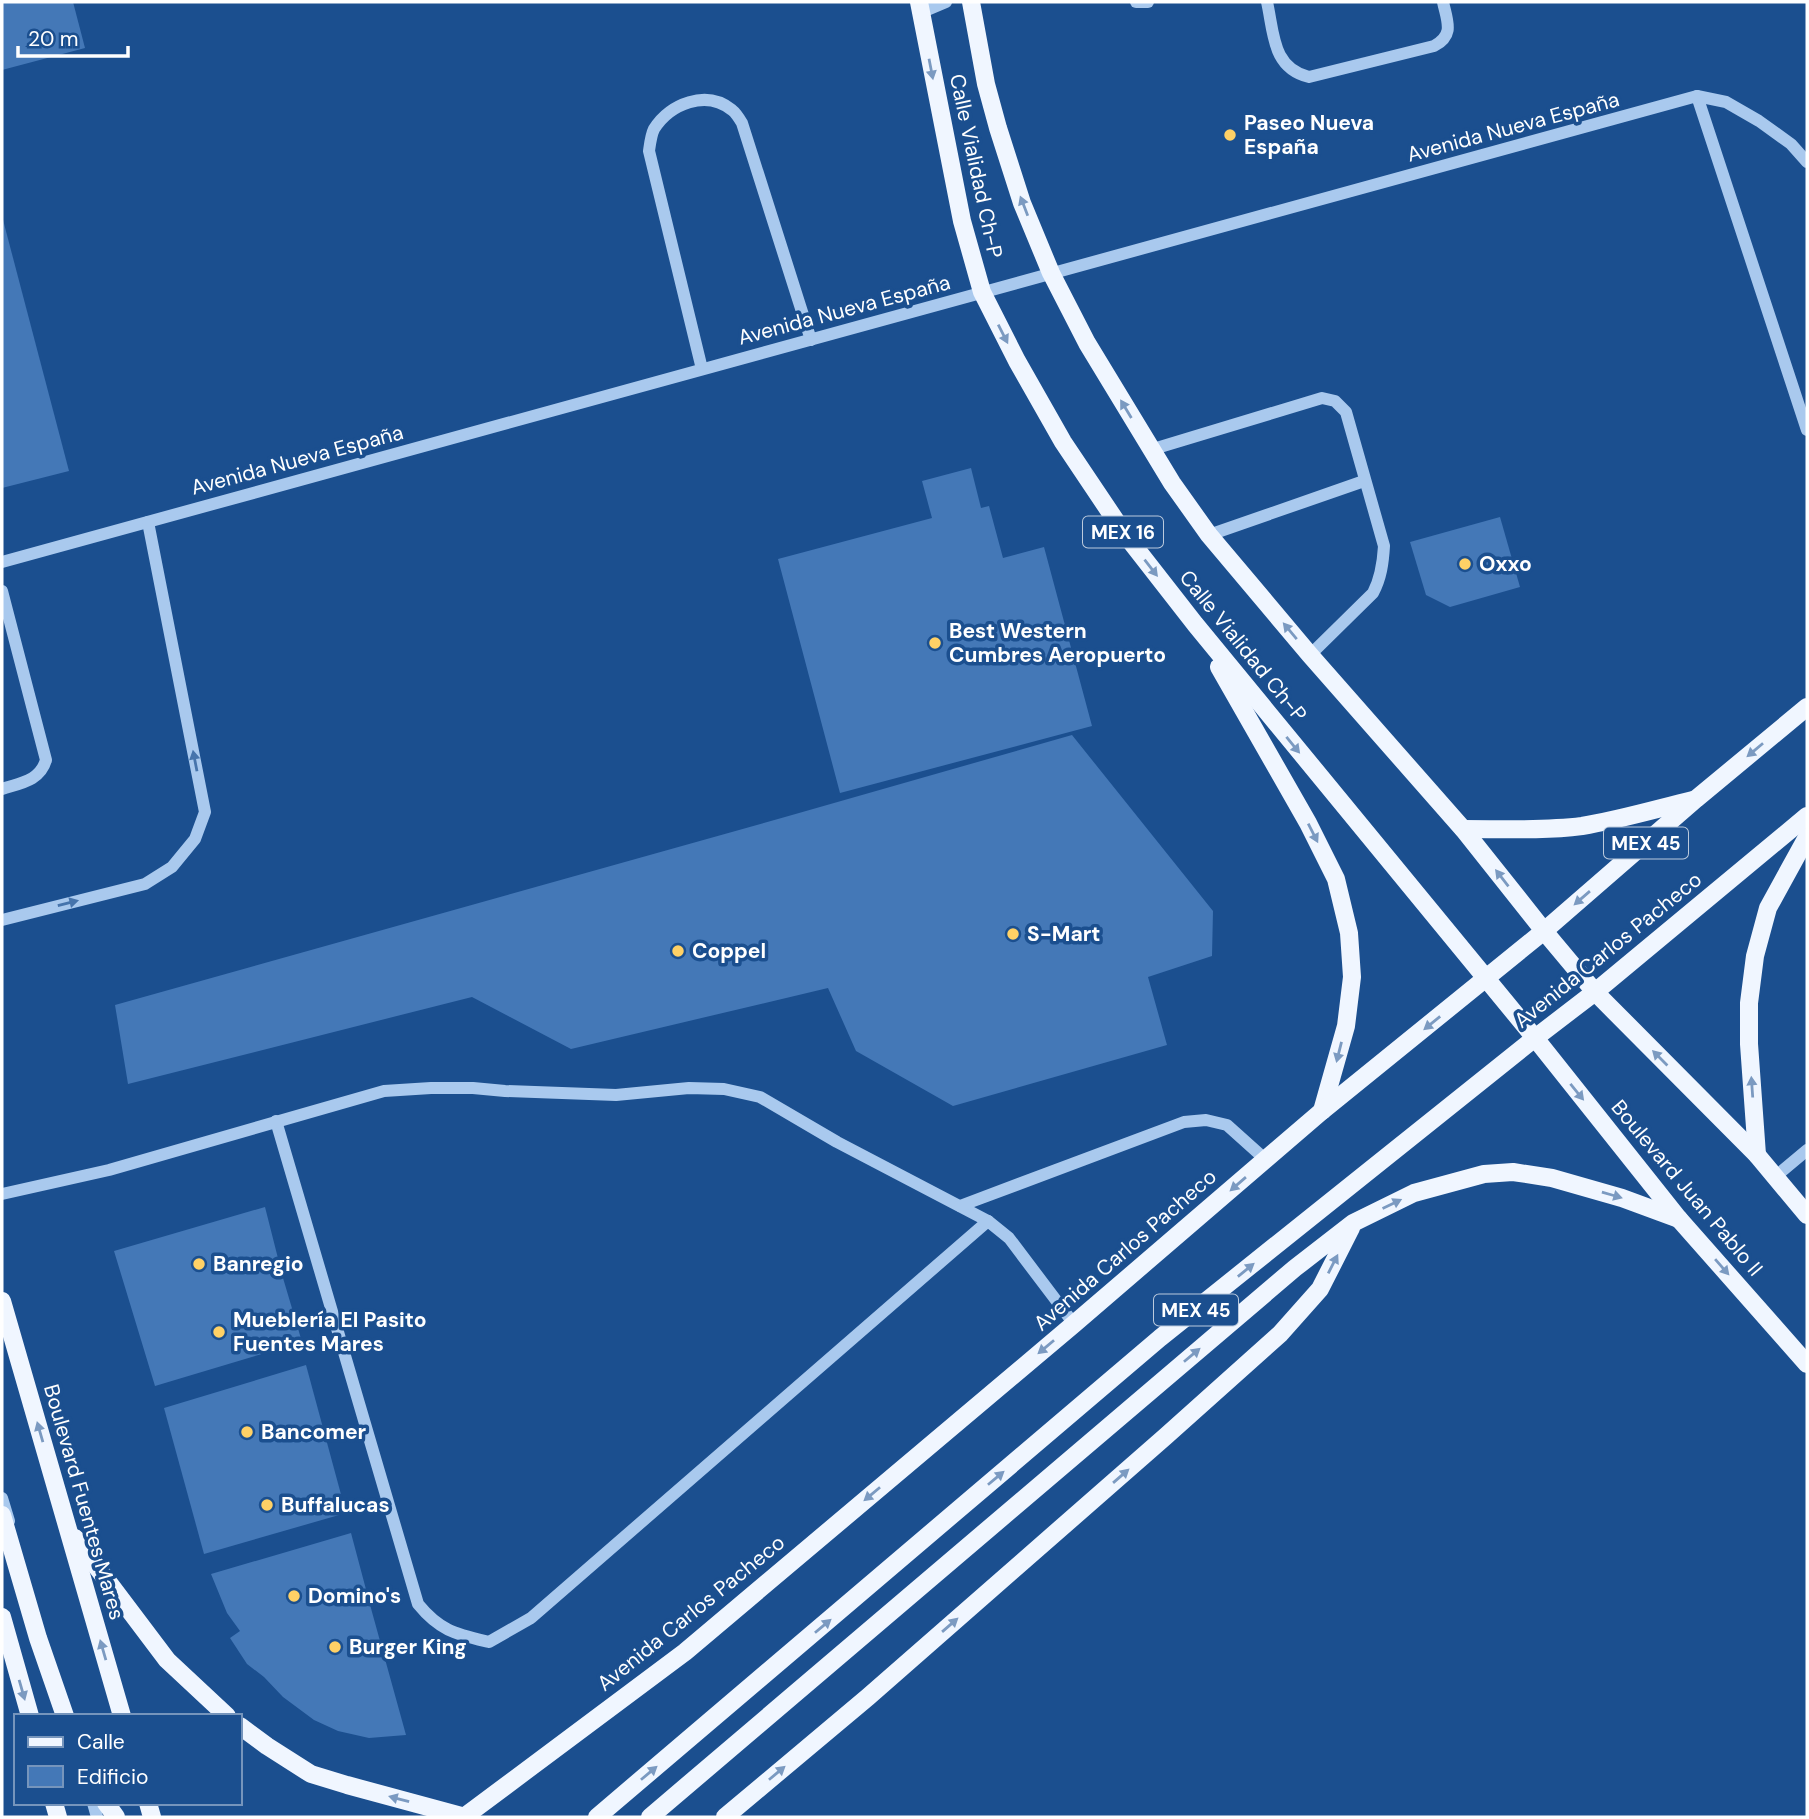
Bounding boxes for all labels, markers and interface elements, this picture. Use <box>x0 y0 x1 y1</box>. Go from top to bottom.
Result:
scale bar <box>18 14 128 58</box>
text: 20 m <box>28 25 79 53</box>
one-way arrow <box>926 58 937 80</box>
street label: Calle Vialidad Ch-P <box>943 71 1009 261</box>
street label: Avenida Nueva España <box>1404 85 1622 169</box>
place label: Paseo Nueva España <box>1244 109 1374 161</box>
marker: Paseo Nueva España <box>1222 127 1238 143</box>
one-way arrow <box>1018 196 1029 217</box>
street label: Avenida Nueva España <box>735 268 953 352</box>
one-way arrow <box>998 324 1009 344</box>
one-way arrow <box>1120 400 1132 419</box>
street label: Avenida Nueva España <box>188 418 406 502</box>
road number: MEX 16 <box>1083 516 1163 548</box>
place label: Oxxo <box>1479 550 1532 578</box>
marker: Oxxo <box>1457 556 1473 572</box>
one-way arrow <box>1144 558 1159 576</box>
street label: Calle Vialidad Ch-P <box>1173 564 1313 728</box>
place label: Best Western Cumbres Aeropuerto <box>949 617 1166 669</box>
one-way arrow <box>1282 622 1298 640</box>
marker: Best Western Cumbres Aeropuerto <box>927 635 943 651</box>
one-way arrow <box>1286 735 1301 753</box>
one-way arrow <box>1746 742 1763 757</box>
one-way arrow <box>189 750 200 772</box>
one-way arrow <box>1307 823 1318 843</box>
road number: MEX 45 <box>1604 828 1688 858</box>
street label: Avenida Carlos Pacheco <box>1508 866 1708 1034</box>
one-way arrow <box>1495 869 1510 887</box>
one-way arrow <box>1573 890 1591 906</box>
one-way arrow <box>57 897 79 908</box>
place label: S-Mart <box>1027 920 1100 948</box>
marker: S-Mart <box>1005 926 1021 942</box>
place label: Coppel <box>692 937 766 965</box>
marker: Coppel <box>670 943 686 959</box>
one-way arrow <box>1423 1015 1441 1030</box>
one-way arrow <box>1333 1042 1344 1064</box>
one-way arrow <box>1652 1050 1669 1066</box>
one-way arrow <box>1746 1076 1757 1098</box>
one-way arrow <box>1569 1083 1584 1100</box>
street label: Boulevard Juan Pablo II <box>1605 1094 1769 1282</box>
street label: Avenida Carlos Pacheco <box>1028 1163 1222 1337</box>
one-way arrow <box>1229 1176 1247 1192</box>
one-way arrow <box>1601 1190 1623 1201</box>
one-way arrow <box>1382 1198 1402 1209</box>
place label: Banregio <box>213 1250 304 1278</box>
one-way arrow <box>1327 1254 1338 1274</box>
marker: Banregio <box>191 1256 207 1272</box>
one-way arrow <box>1714 1258 1730 1276</box>
one-way arrow <box>1237 1263 1255 1278</box>
road number: MEX 45 <box>1154 1294 1238 1326</box>
place label: Mueblería El Pasito Fuentes Mares <box>233 1306 426 1358</box>
marker: Mueblería El Pasito Fuentes Mares <box>211 1324 227 1340</box>
one-way arrow <box>1038 1339 1055 1354</box>
one-way arrow <box>1183 1347 1201 1363</box>
street label: Boulevard Fuentes Mares <box>37 1381 131 1623</box>
place label: Bancomer <box>261 1418 367 1446</box>
one-way arrow <box>34 1421 44 1442</box>
marker: Bancomer <box>239 1424 255 1440</box>
one-way arrow <box>1113 1468 1130 1484</box>
one-way arrow <box>987 1470 1005 1486</box>
one-way arrow <box>864 1486 881 1501</box>
place label: Buffalucas <box>281 1491 390 1519</box>
marker: Buffalucas <box>259 1497 275 1513</box>
street label: Avenida Carlos Pacheco <box>591 1529 791 1697</box>
place label: Domino's <box>308 1582 401 1610</box>
marker: Domino's <box>286 1588 302 1604</box>
one-way arrow <box>941 1617 959 1633</box>
one-way arrow <box>814 1619 831 1634</box>
place label: Burger King <box>349 1633 467 1661</box>
one-way arrow <box>98 1639 108 1660</box>
marker: Burger King <box>327 1639 343 1655</box>
one-way arrow <box>18 1680 28 1701</box>
legend <box>14 1714 242 1805</box>
text: Calle <box>77 1728 125 1756</box>
text: Edificio <box>77 1763 148 1791</box>
one-way arrow <box>641 1766 658 1781</box>
one-way arrow <box>769 1766 786 1781</box>
one-way arrow <box>388 1793 410 1804</box>

